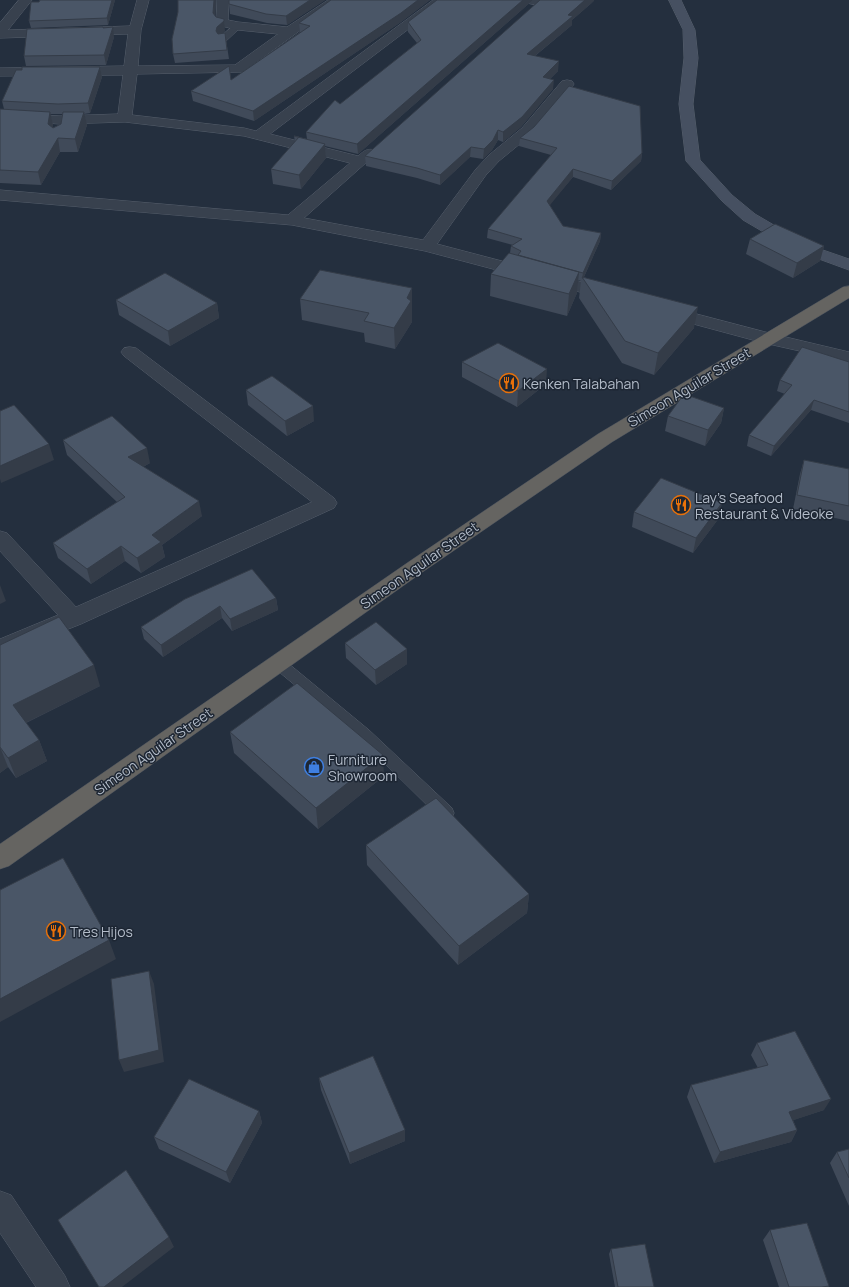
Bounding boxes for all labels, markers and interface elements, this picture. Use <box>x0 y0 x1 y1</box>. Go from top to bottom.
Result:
street label: Simeon Aguilar Street <box>624 343 754 431</box>
restaurant icon: Kenken Talabahan <box>498 372 520 394</box>
place label: Kenken Talabahan <box>523 374 640 393</box>
place label: Lay's Seafood Restaurant & Videoke <box>695 488 833 523</box>
restaurant icon: Lay's Seafood Restaurant & Videoke <box>670 494 692 516</box>
street label: Simeon Aguilar Street <box>356 517 482 613</box>
street label: Simeon Aguilar Street <box>90 703 216 799</box>
place label: Furniture Showroom <box>328 750 397 785</box>
shop icon: Furniture Showroom <box>303 756 325 778</box>
restaurant icon: Tres Hijos <box>45 920 67 942</box>
place label: Tres Hijos <box>70 922 133 941</box>

